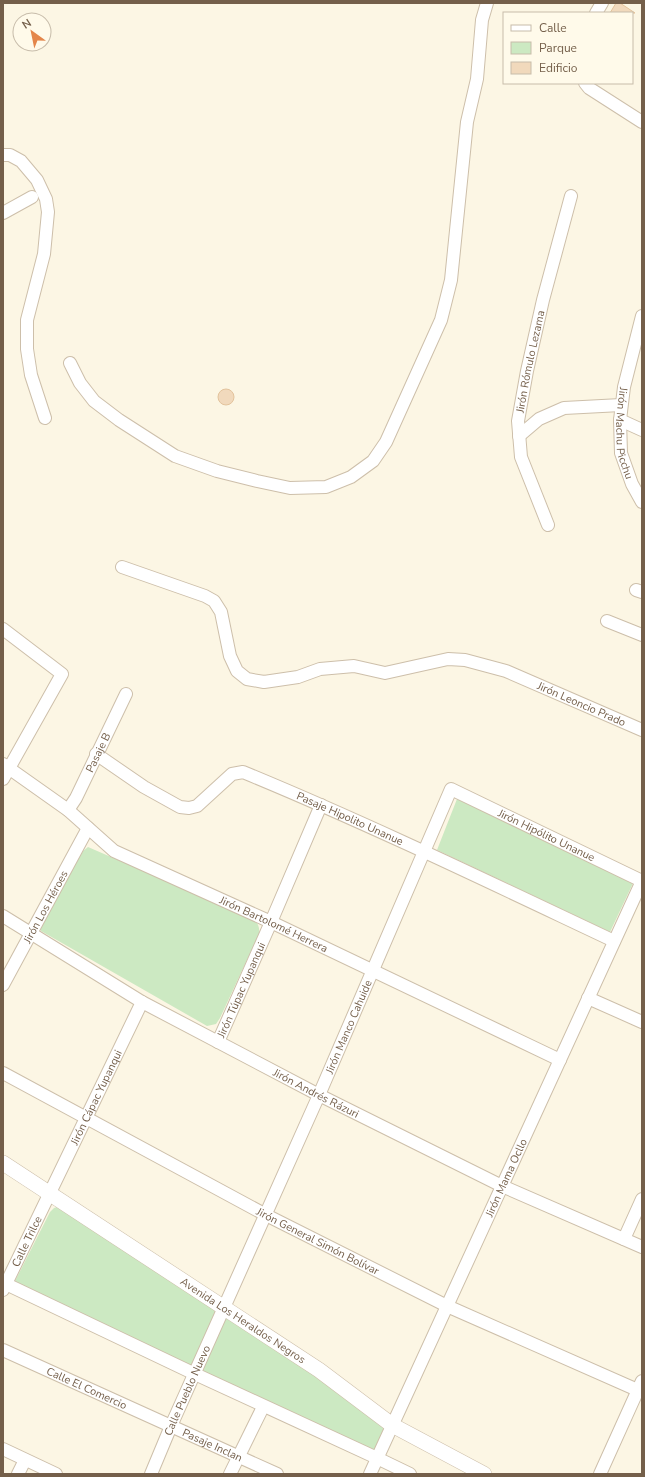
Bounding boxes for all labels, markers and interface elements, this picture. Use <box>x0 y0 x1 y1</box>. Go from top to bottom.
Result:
north arrow <box>12 12 52 52</box>
legend <box>503 12 633 84</box>
text: N <box>19 16 34 33</box>
text: Calle <box>539 20 567 36</box>
text: Parque <box>539 40 577 56</box>
text: Edificio <box>539 60 578 76</box>
street label: Jirón Rómulo Lezama <box>512 309 548 415</box>
street label: Jirón Machu Picchu <box>612 385 637 481</box>
street label: Jirón Leoncio Prado <box>534 678 628 730</box>
street label: Pasaje B <box>82 730 114 775</box>
street label: Pasaje Hipolito Unanue <box>294 789 406 849</box>
street label: Jirón Hipólito Unanue <box>495 805 597 865</box>
street label: Jirón Los Héroes <box>20 868 72 947</box>
street label: Jirón Bartolomé Herrera <box>216 892 330 956</box>
street label: Jirón Túpac Yupanqui <box>213 940 269 1041</box>
street label: Jirón Manco Cahuide <box>322 977 376 1077</box>
street label: Jirón Cápac Yupanqui <box>67 1047 126 1149</box>
street label: Jirón Andrés Rázuri <box>269 1065 361 1122</box>
street label: Jirón Mama Ocllo <box>481 1136 531 1220</box>
street label: Jirón General Simón Bolívar <box>253 1204 382 1279</box>
street label: Calle Trilce <box>8 1214 46 1269</box>
street label: Avenida Los Heraldos Negros <box>177 1274 308 1367</box>
street label: Calle Pueblo Nuevo <box>161 1343 214 1438</box>
street label: Calle El Comercio <box>44 1364 129 1413</box>
street label: Pasaje Inclan <box>180 1425 245 1465</box>

